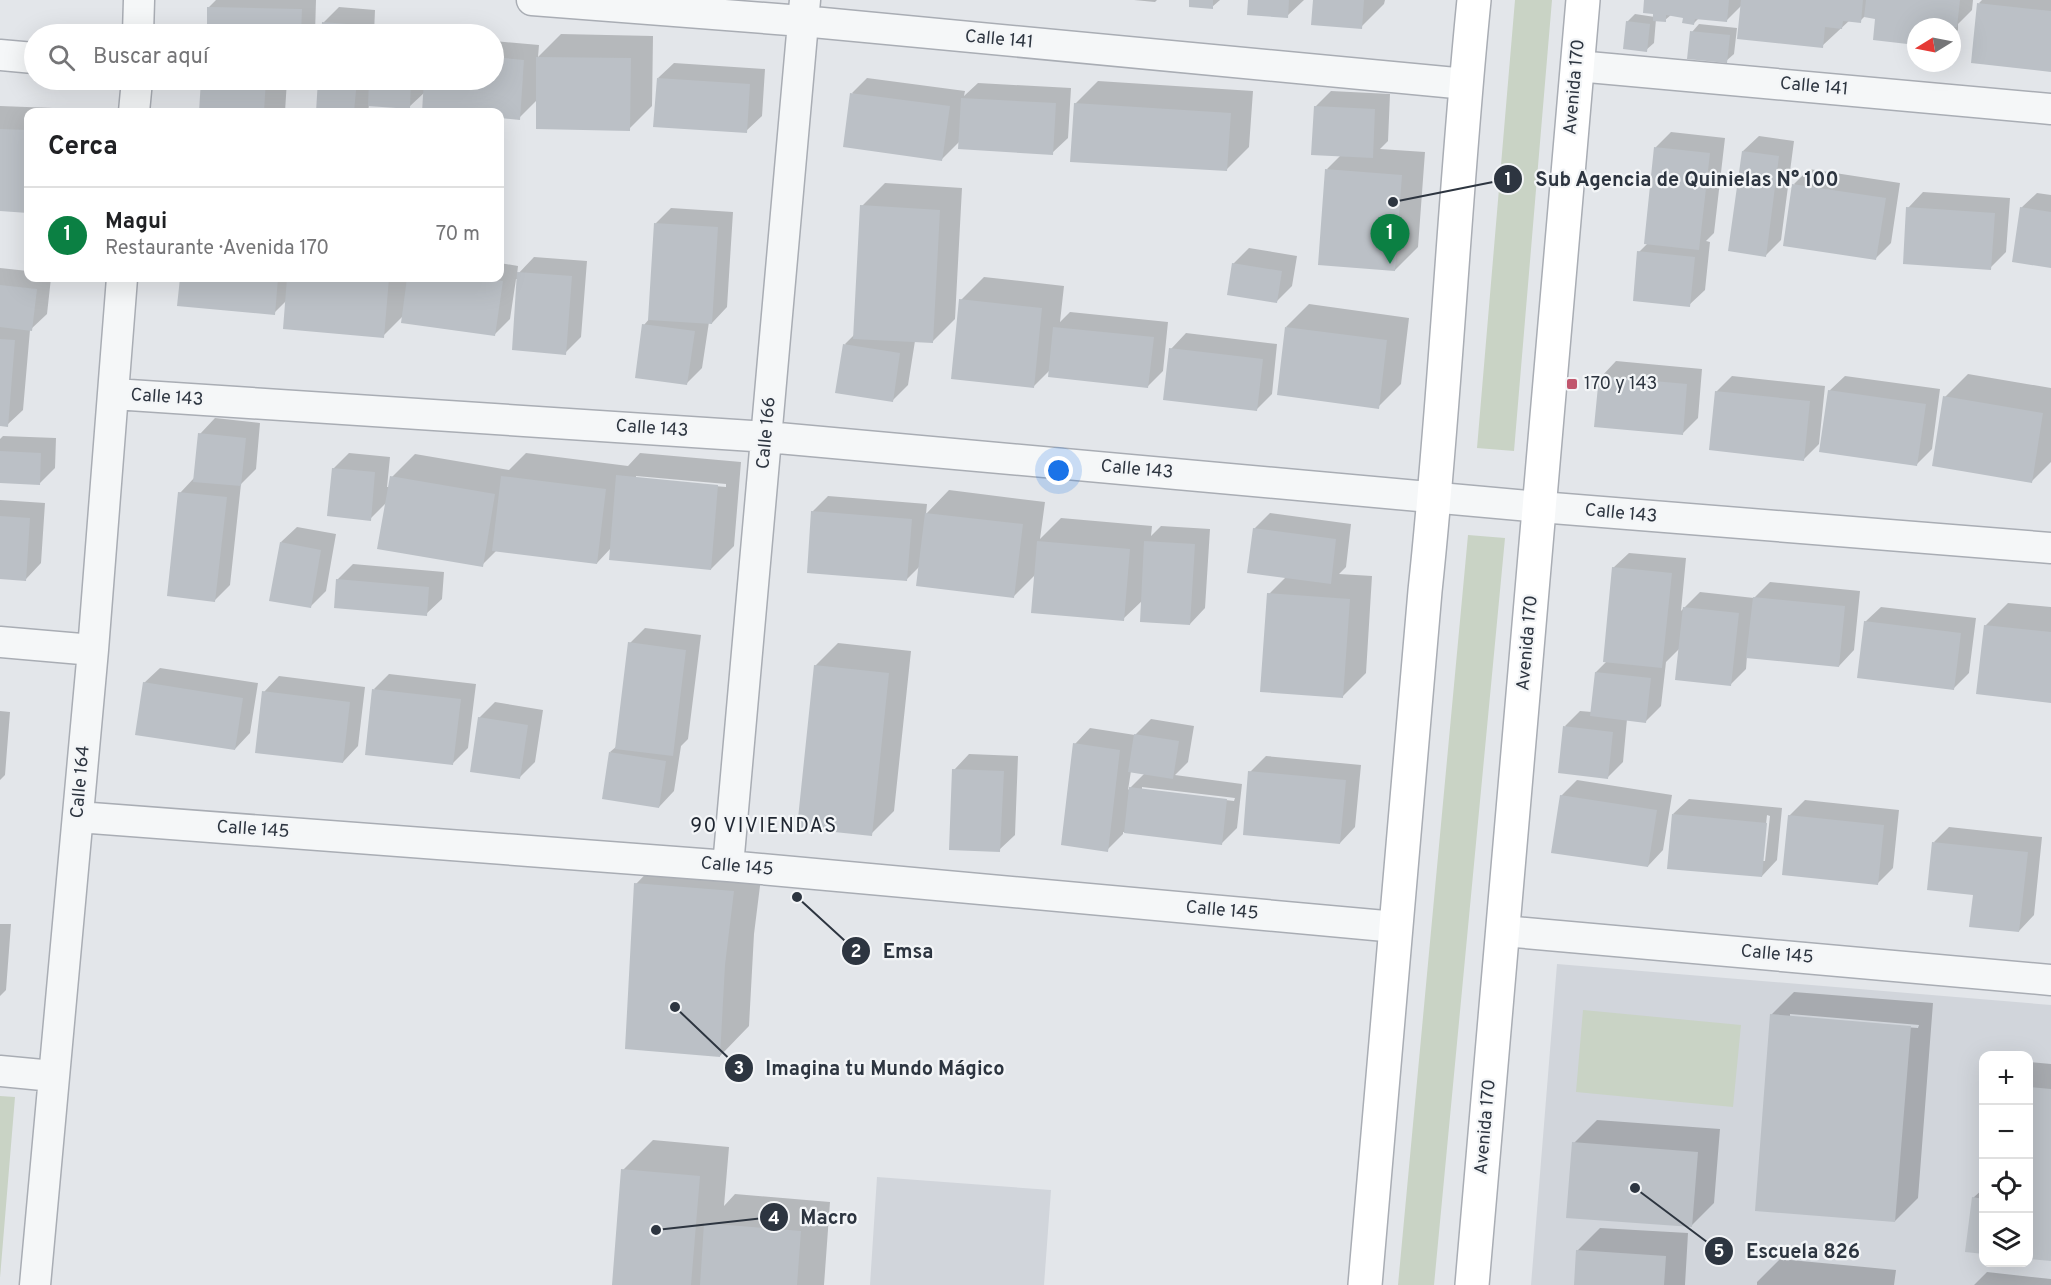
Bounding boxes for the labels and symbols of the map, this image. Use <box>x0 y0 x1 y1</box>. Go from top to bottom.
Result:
north arrow <box>1907 18 1961 72</box>
street label: Calle 141 <box>964 26 1034 54</box>
street label: Avenida 170 <box>1559 38 1591 136</box>
street label: Calle 141 <box>1779 73 1849 101</box>
callout: Sub Agencia de Quinielas N° 100 <box>1493 160 1851 198</box>
text: Sub Agencia de Quinielas N° 100 <box>1535 168 1839 194</box>
text: 1 <box>1504 169 1512 192</box>
pin: 1 <box>1370 214 1410 264</box>
place label: 170 y 143 <box>1584 373 1657 396</box>
marker: 170 y 143 <box>1565 377 1579 391</box>
street label: Calle 143 <box>130 384 204 412</box>
street label: Calle 166 <box>752 396 782 470</box>
street label: Calle 143 <box>615 415 689 443</box>
street label: Calle 143 <box>1100 455 1174 485</box>
your location <box>1044 456 1073 485</box>
street label: Calle 143 <box>1584 499 1658 529</box>
street label: Avenida 170 <box>1512 594 1544 692</box>
street label: Calle 164 <box>66 745 96 819</box>
district label: 90 VIVIENDAS <box>690 814 838 840</box>
street label: Calle 145 <box>216 816 290 844</box>
street label: Calle 145 <box>700 852 774 882</box>
street label: Calle 145 <box>1185 896 1259 926</box>
callout: Emsa <box>841 932 945 970</box>
text: Emsa <box>883 940 933 966</box>
street label: Calle 145 <box>1740 940 1814 970</box>
text: 2 <box>850 941 862 964</box>
callout: Imagina tu Mundo Mágico <box>724 1049 1017 1087</box>
text: Imagina tu Mundo Mágico <box>765 1057 1005 1083</box>
text: 3 <box>734 1058 744 1081</box>
street label: Avenida 170 <box>1470 1078 1502 1176</box>
callout: Macro <box>759 1198 870 1236</box>
text: Macro <box>800 1206 858 1232</box>
text: 4 <box>768 1208 780 1231</box>
callout: Escuela 826 <box>1704 1232 1872 1270</box>
text: Escuela 826 <box>1746 1240 1860 1266</box>
text: 5 <box>1714 1241 1725 1264</box>

